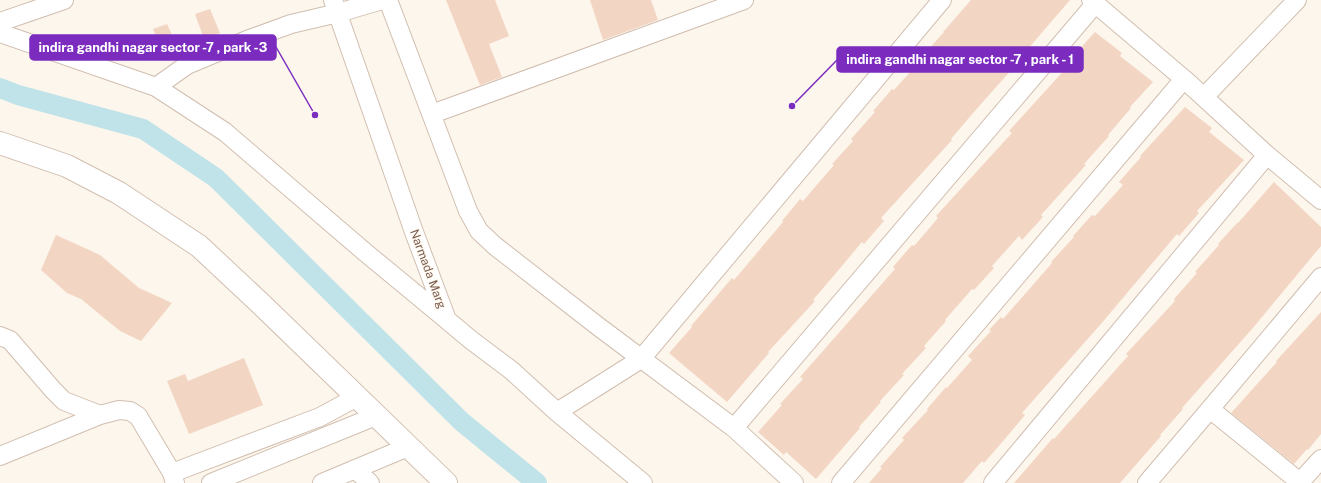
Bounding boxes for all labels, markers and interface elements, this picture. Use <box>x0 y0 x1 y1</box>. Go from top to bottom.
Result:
callout: indira gandhi nagar sector -7 , park -3 <box>30 35 276 60</box>
text: indira gandhi nagar sector -7 , park -3 <box>39 40 268 55</box>
callout: indira gandhi nagar sector -7 , park - 1 <box>837 47 1083 72</box>
text: indira gandhi nagar sector -7 , park - 1 <box>846 52 1074 67</box>
street label: Narmada Marg <box>407 227 449 311</box>

